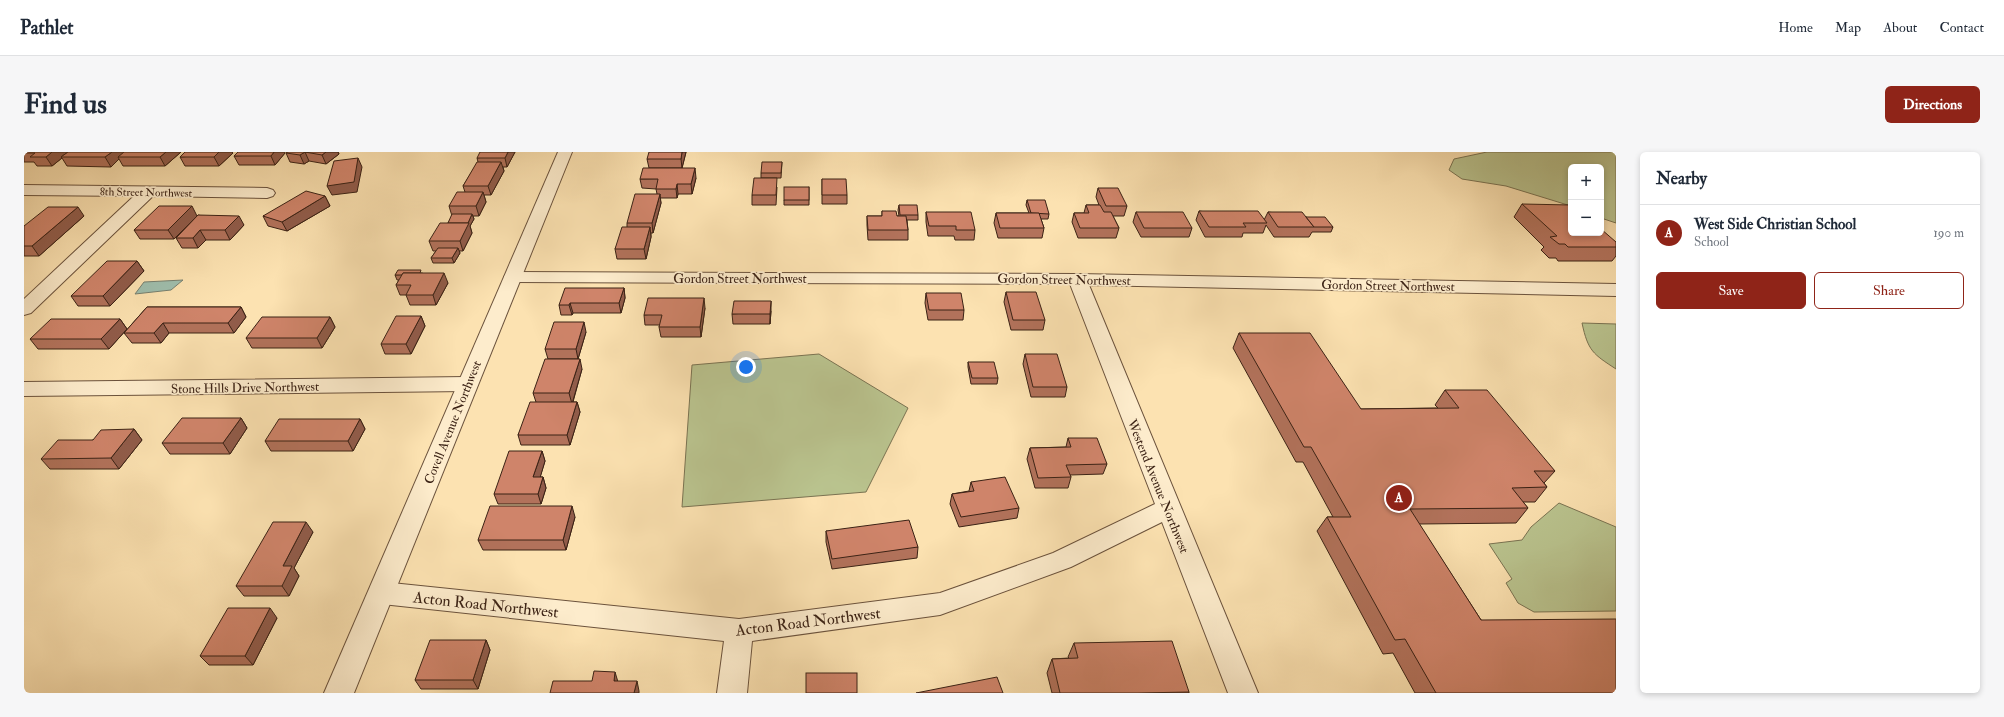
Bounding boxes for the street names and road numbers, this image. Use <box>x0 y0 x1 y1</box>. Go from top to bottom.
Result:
street label: 8th Street Northwest <box>100 185 193 200</box>
street label: Gordon Street Northwest <box>673 271 807 287</box>
street label: Gordon Street Northwest <box>997 271 1131 289</box>
street label: Gordon Street Northwest <box>1321 277 1455 295</box>
street label: Covell Avenue Northwest <box>421 358 485 486</box>
street label: Stone Hills Drive Northwest <box>171 379 319 397</box>
street label: Westend Avenue Northwest <box>1123 416 1192 556</box>
street label: Acton Road Northwest <box>411 587 560 623</box>
street label: Acton Road Northwest <box>733 603 882 641</box>

